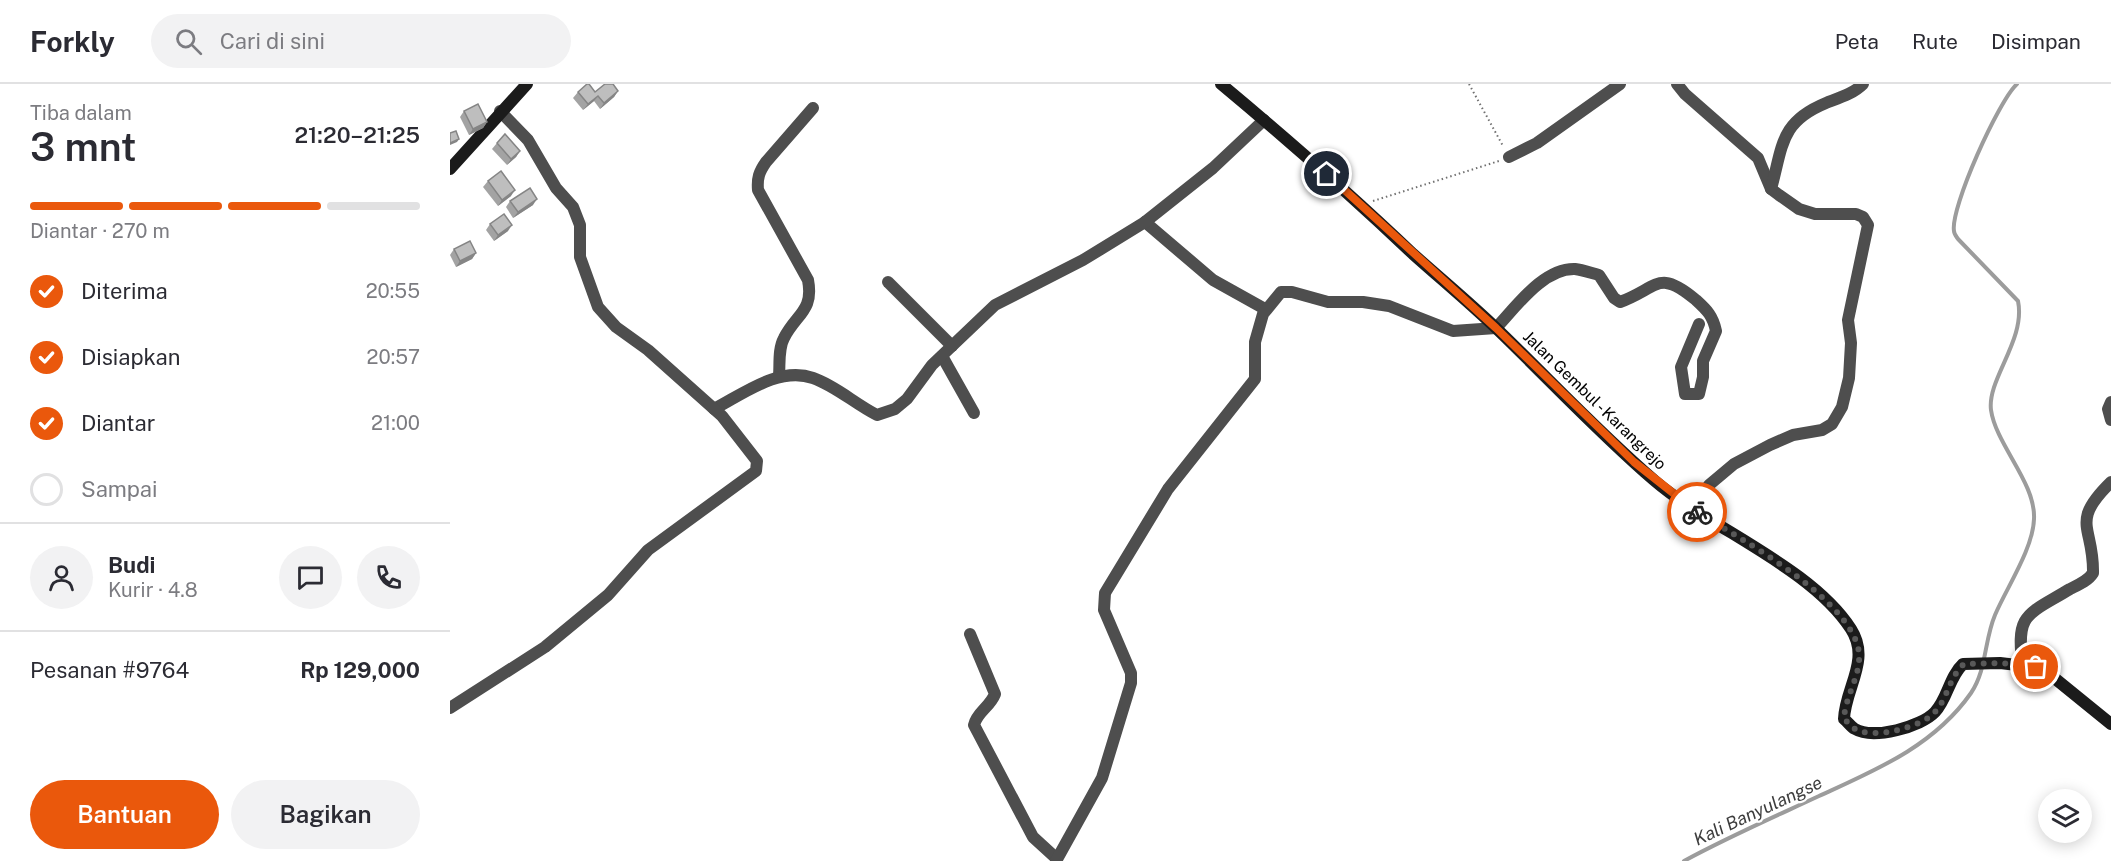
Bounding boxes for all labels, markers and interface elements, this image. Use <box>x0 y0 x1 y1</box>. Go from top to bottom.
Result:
search box <box>151 14 571 68</box>
text: Forkly <box>30 25 115 58</box>
icon: search <box>172 25 205 58</box>
text: Cari di sini <box>220 28 325 54</box>
text: Peta <box>1835 29 1879 54</box>
text: Rute <box>1912 29 1958 54</box>
text: Disimpan <box>1991 29 2081 54</box>
text: Tiba dalam <box>30 101 132 125</box>
text: 21:20–21:25 <box>294 122 420 148</box>
text: 3 mnt <box>30 124 137 170</box>
pin <box>1301 148 1352 199</box>
icon: home <box>1310 157 1343 190</box>
text: Diantar · 270 m <box>30 219 170 243</box>
icon: check <box>30 275 63 308</box>
text: Diterima <box>81 278 168 304</box>
text: 20:55 <box>366 279 420 303</box>
street label: Jalan Gembul - Karangrejo <box>1519 327 1670 474</box>
icon: check <box>30 341 63 374</box>
text: Disiapkan <box>81 344 180 370</box>
text: 20:57 <box>367 345 420 369</box>
icon: check <box>30 407 63 440</box>
text: Diantar <box>81 410 155 436</box>
text: 21:00 <box>371 411 420 435</box>
text: Sampai <box>81 476 157 502</box>
courier <box>1667 482 1727 542</box>
icon: bike <box>1681 496 1714 529</box>
button: person <box>30 546 93 609</box>
button: chat <box>279 546 342 609</box>
button: phone <box>357 546 420 609</box>
text: Budi <box>108 552 155 578</box>
text: Kurir · 4.8 <box>108 578 198 602</box>
pin <box>2010 641 2061 692</box>
icon: bag <box>2019 650 2052 683</box>
text: Pesanan #9764 <box>30 657 189 683</box>
text: Rp 129,000 <box>300 657 420 683</box>
water label: Kali Banyulangse <box>1690 771 1826 850</box>
button: Bantuan <box>30 780 219 849</box>
button: Bagikan <box>231 780 420 849</box>
map controls <box>2038 789 2092 843</box>
button: layers <box>2038 789 2092 843</box>

